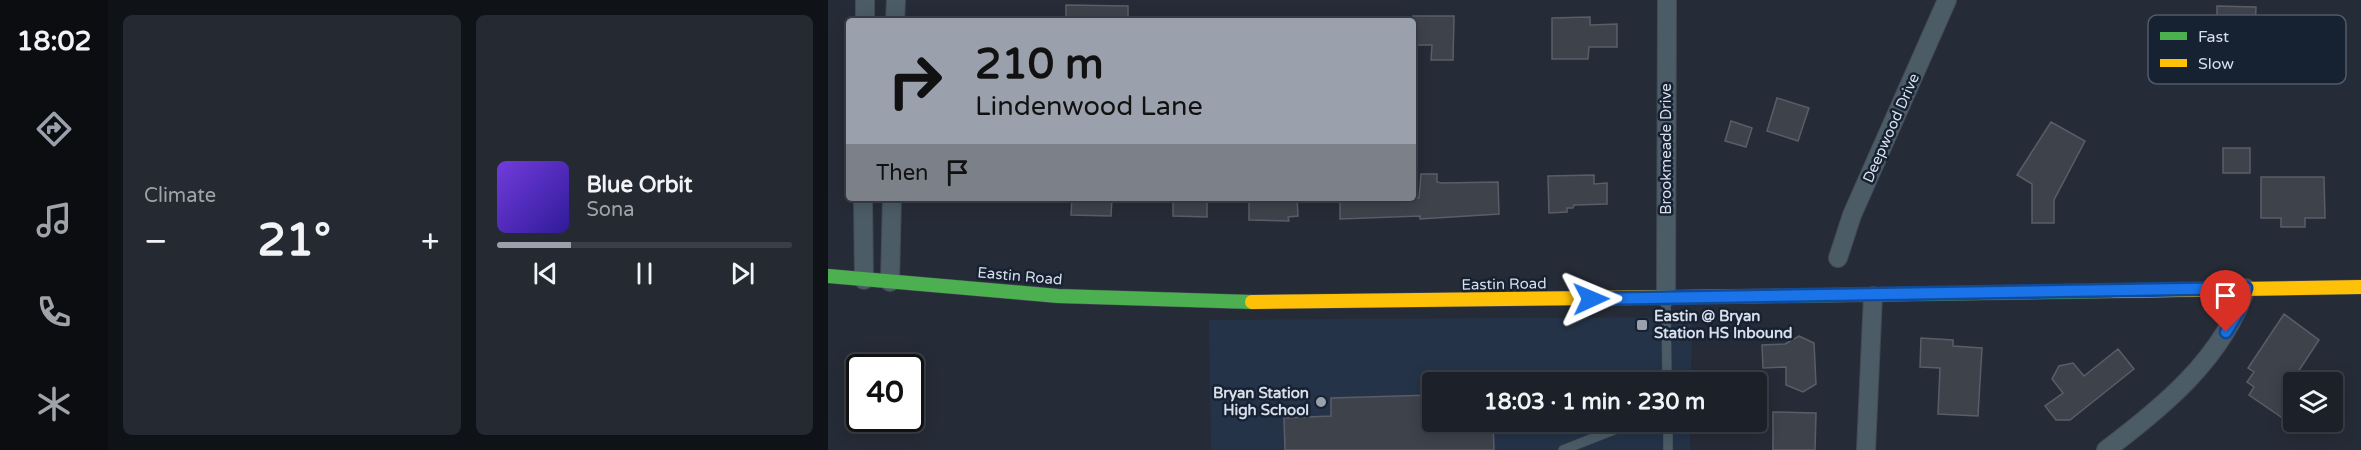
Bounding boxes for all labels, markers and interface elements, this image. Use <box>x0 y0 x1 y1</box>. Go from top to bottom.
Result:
legend <box>2148 15 2346 84</box>
text: 18:02 <box>17 25 91 58</box>
text: Fast <box>2198 27 2229 47</box>
text: 210 m <box>975 39 1104 90</box>
icon: right <box>876 42 954 120</box>
text: Slow <box>2198 54 2234 74</box>
street label: Deepwood Drive <box>1859 71 1923 185</box>
street label: Brookmeade Drive <box>1657 83 1675 215</box>
text: Lindenwood Lane <box>975 90 1203 123</box>
icon: directions <box>33 108 75 150</box>
icon: arrive <box>941 156 974 189</box>
text: Then <box>876 160 929 186</box>
text: Blue Orbit <box>587 172 693 198</box>
text: Climate <box>144 184 216 208</box>
text: Sona <box>587 198 634 222</box>
icon: music <box>33 199 75 241</box>
text: 21° <box>257 214 331 268</box>
text: − <box>144 222 168 261</box>
text: + <box>421 222 439 261</box>
icon: previous <box>529 257 562 290</box>
icon: pause <box>628 257 661 290</box>
icon: next <box>726 257 759 290</box>
street label: Eastin Road <box>977 263 1063 289</box>
position arrow <box>1559 267 1623 331</box>
pin <box>2200 270 2251 332</box>
street label: Eastin Road <box>1461 274 1547 294</box>
icon: arrive <box>2209 279 2242 312</box>
icon: phone <box>33 291 75 333</box>
place label: Eastin @ Bryan Station HS Inbound <box>1654 307 1793 342</box>
marker: Eastin @ Bryan Station HS Inbound <box>1635 318 1649 332</box>
speed limit sign: 40 <box>846 354 924 432</box>
map controls <box>2283 372 2343 432</box>
button: layers <box>2283 372 2343 432</box>
icon: climate <box>33 383 75 425</box>
place label: Bryan Station High School <box>1213 384 1309 420</box>
text: 18:03 · 1 min · 230 m <box>1484 389 1705 415</box>
marker: Bryan Station High School <box>1314 395 1328 409</box>

